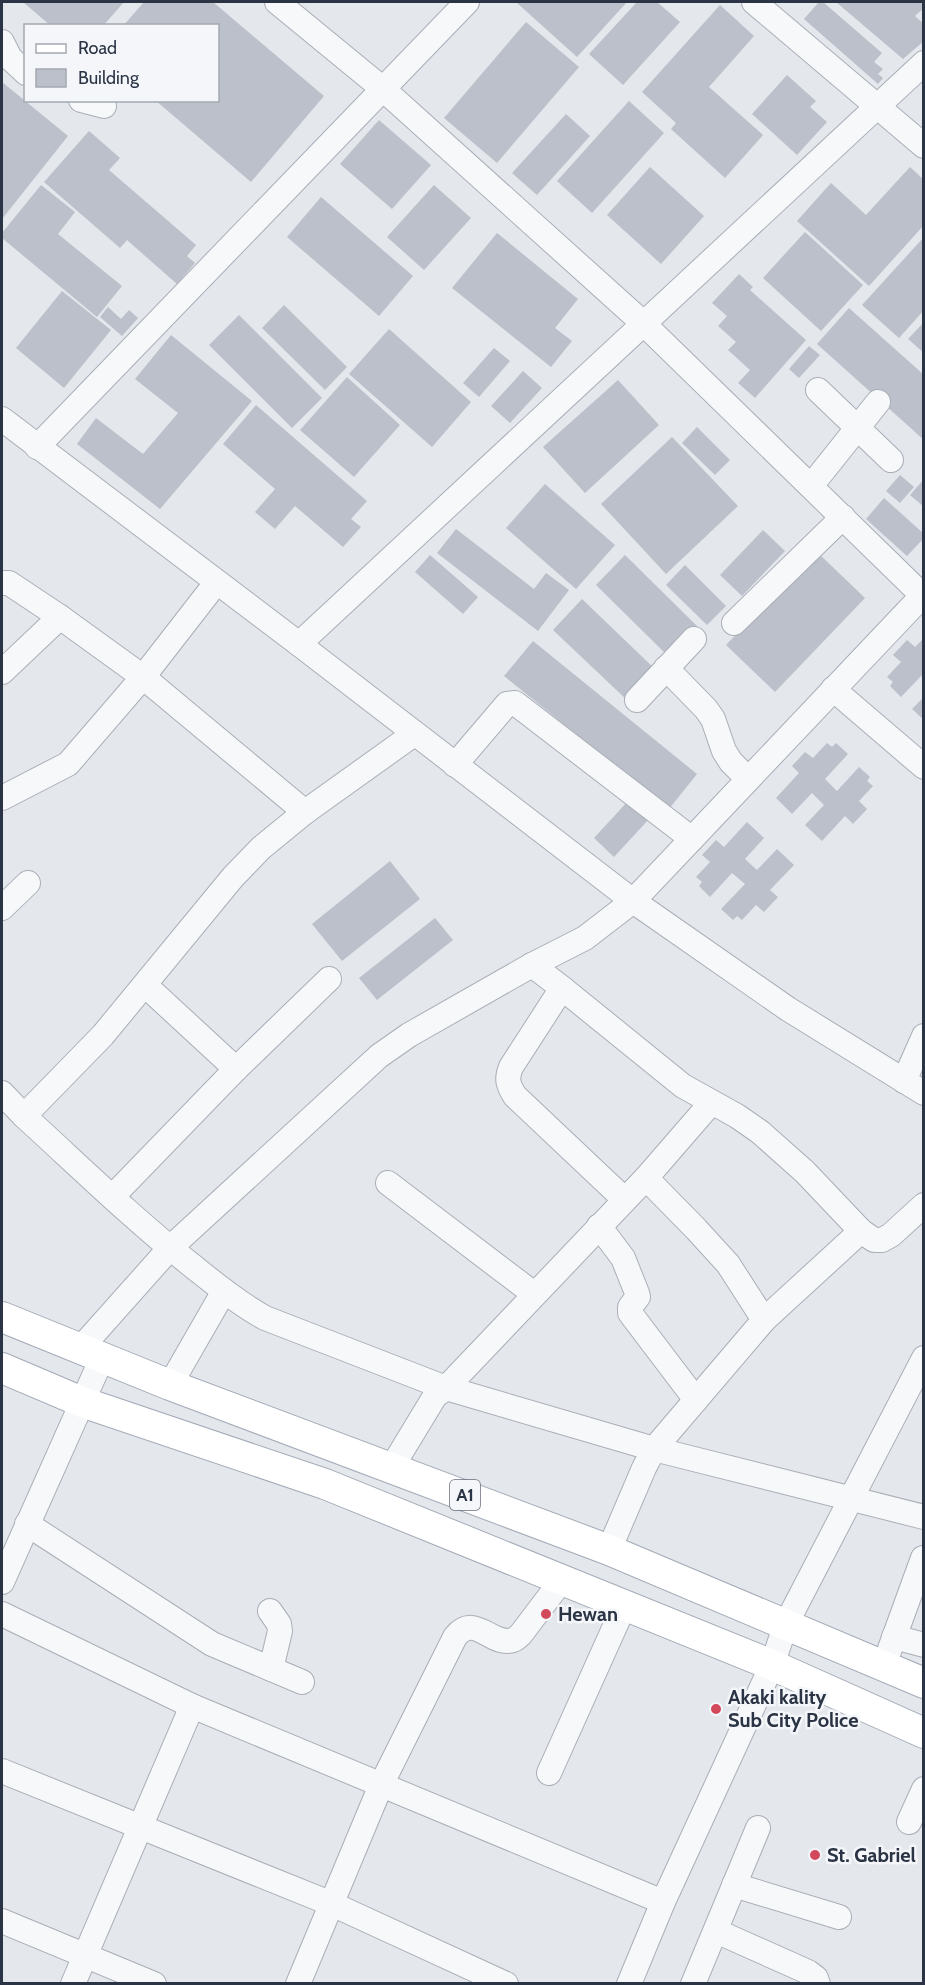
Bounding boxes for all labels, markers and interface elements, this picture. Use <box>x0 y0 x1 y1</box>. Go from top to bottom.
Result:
legend <box>24 24 219 102</box>
text: Road <box>78 37 117 59</box>
text: Building <box>78 67 140 89</box>
road number: A1 <box>450 1480 480 1510</box>
place label: Hewan <box>558 1602 618 1626</box>
marker: Hewan <box>539 1607 553 1621</box>
place label: Akaki kality Sub City Police <box>728 1685 858 1732</box>
marker: Akaki kality Sub City Police <box>709 1702 723 1716</box>
place label: St. Gabriel <box>827 1843 916 1867</box>
marker: St. Gabriel <box>808 1848 822 1862</box>

